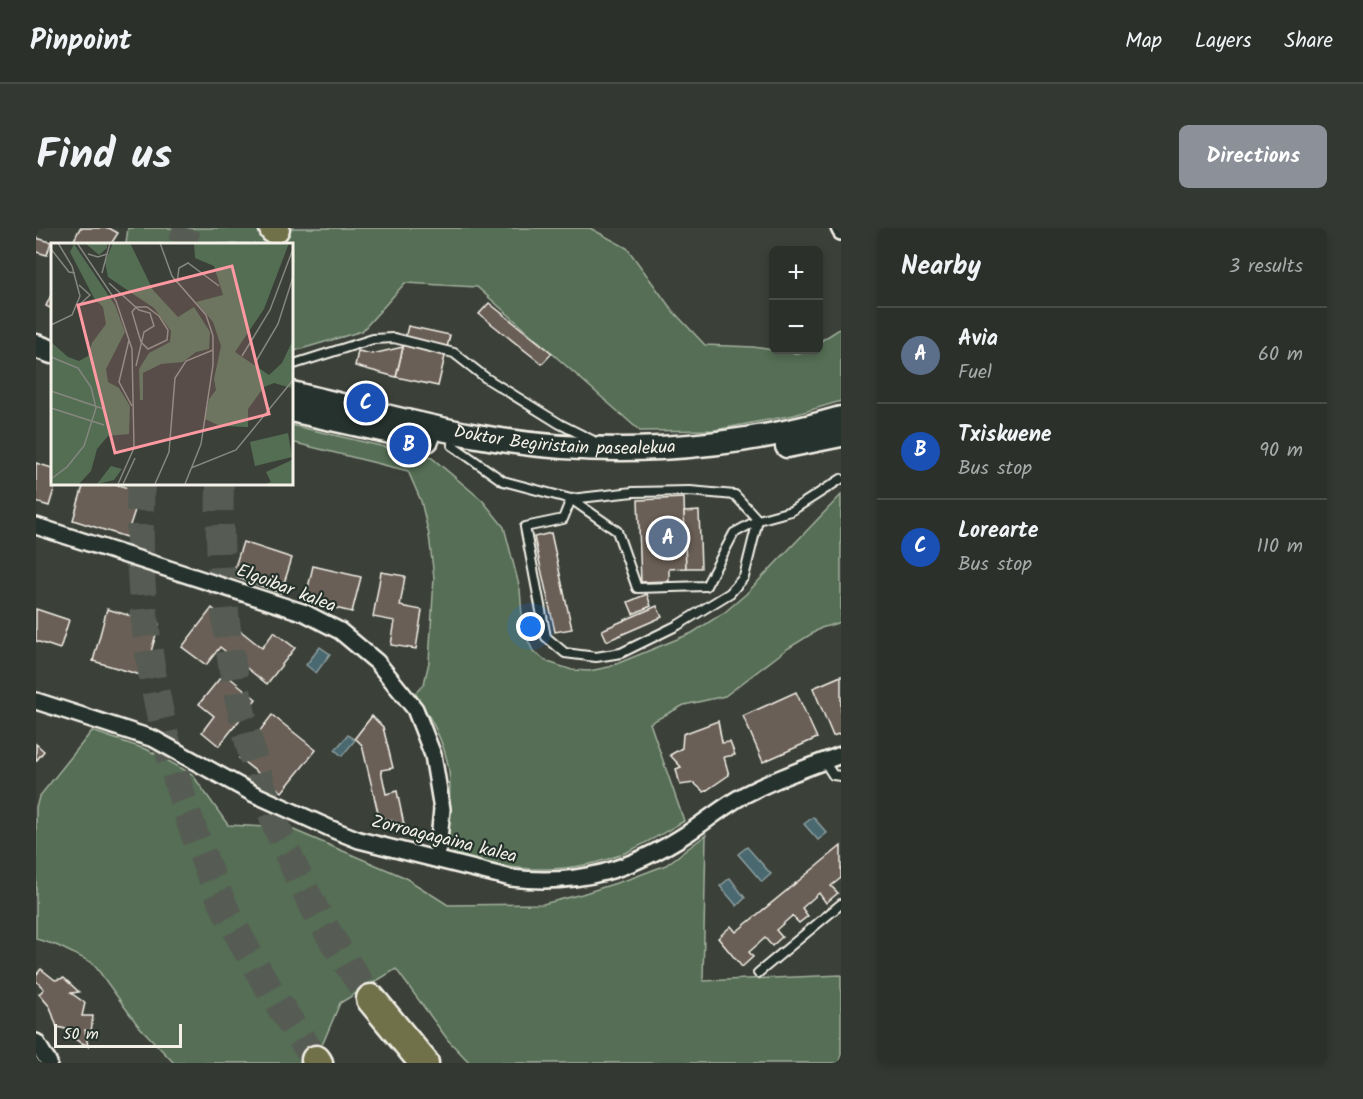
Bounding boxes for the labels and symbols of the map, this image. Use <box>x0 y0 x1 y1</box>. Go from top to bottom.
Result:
inset map <box>51 243 292 484</box>
pin: C <box>346 380 386 426</box>
street label: Doktor Begiristain pasealekua <box>451 417 677 463</box>
pin: B <box>390 422 428 468</box>
pin: A <box>648 516 688 560</box>
street label: Elgoibar kalea <box>232 557 340 621</box>
your location <box>516 612 545 641</box>
street label: Zorroagagaina kalea <box>368 808 520 872</box>
scale bar <box>54 1021 182 1048</box>

